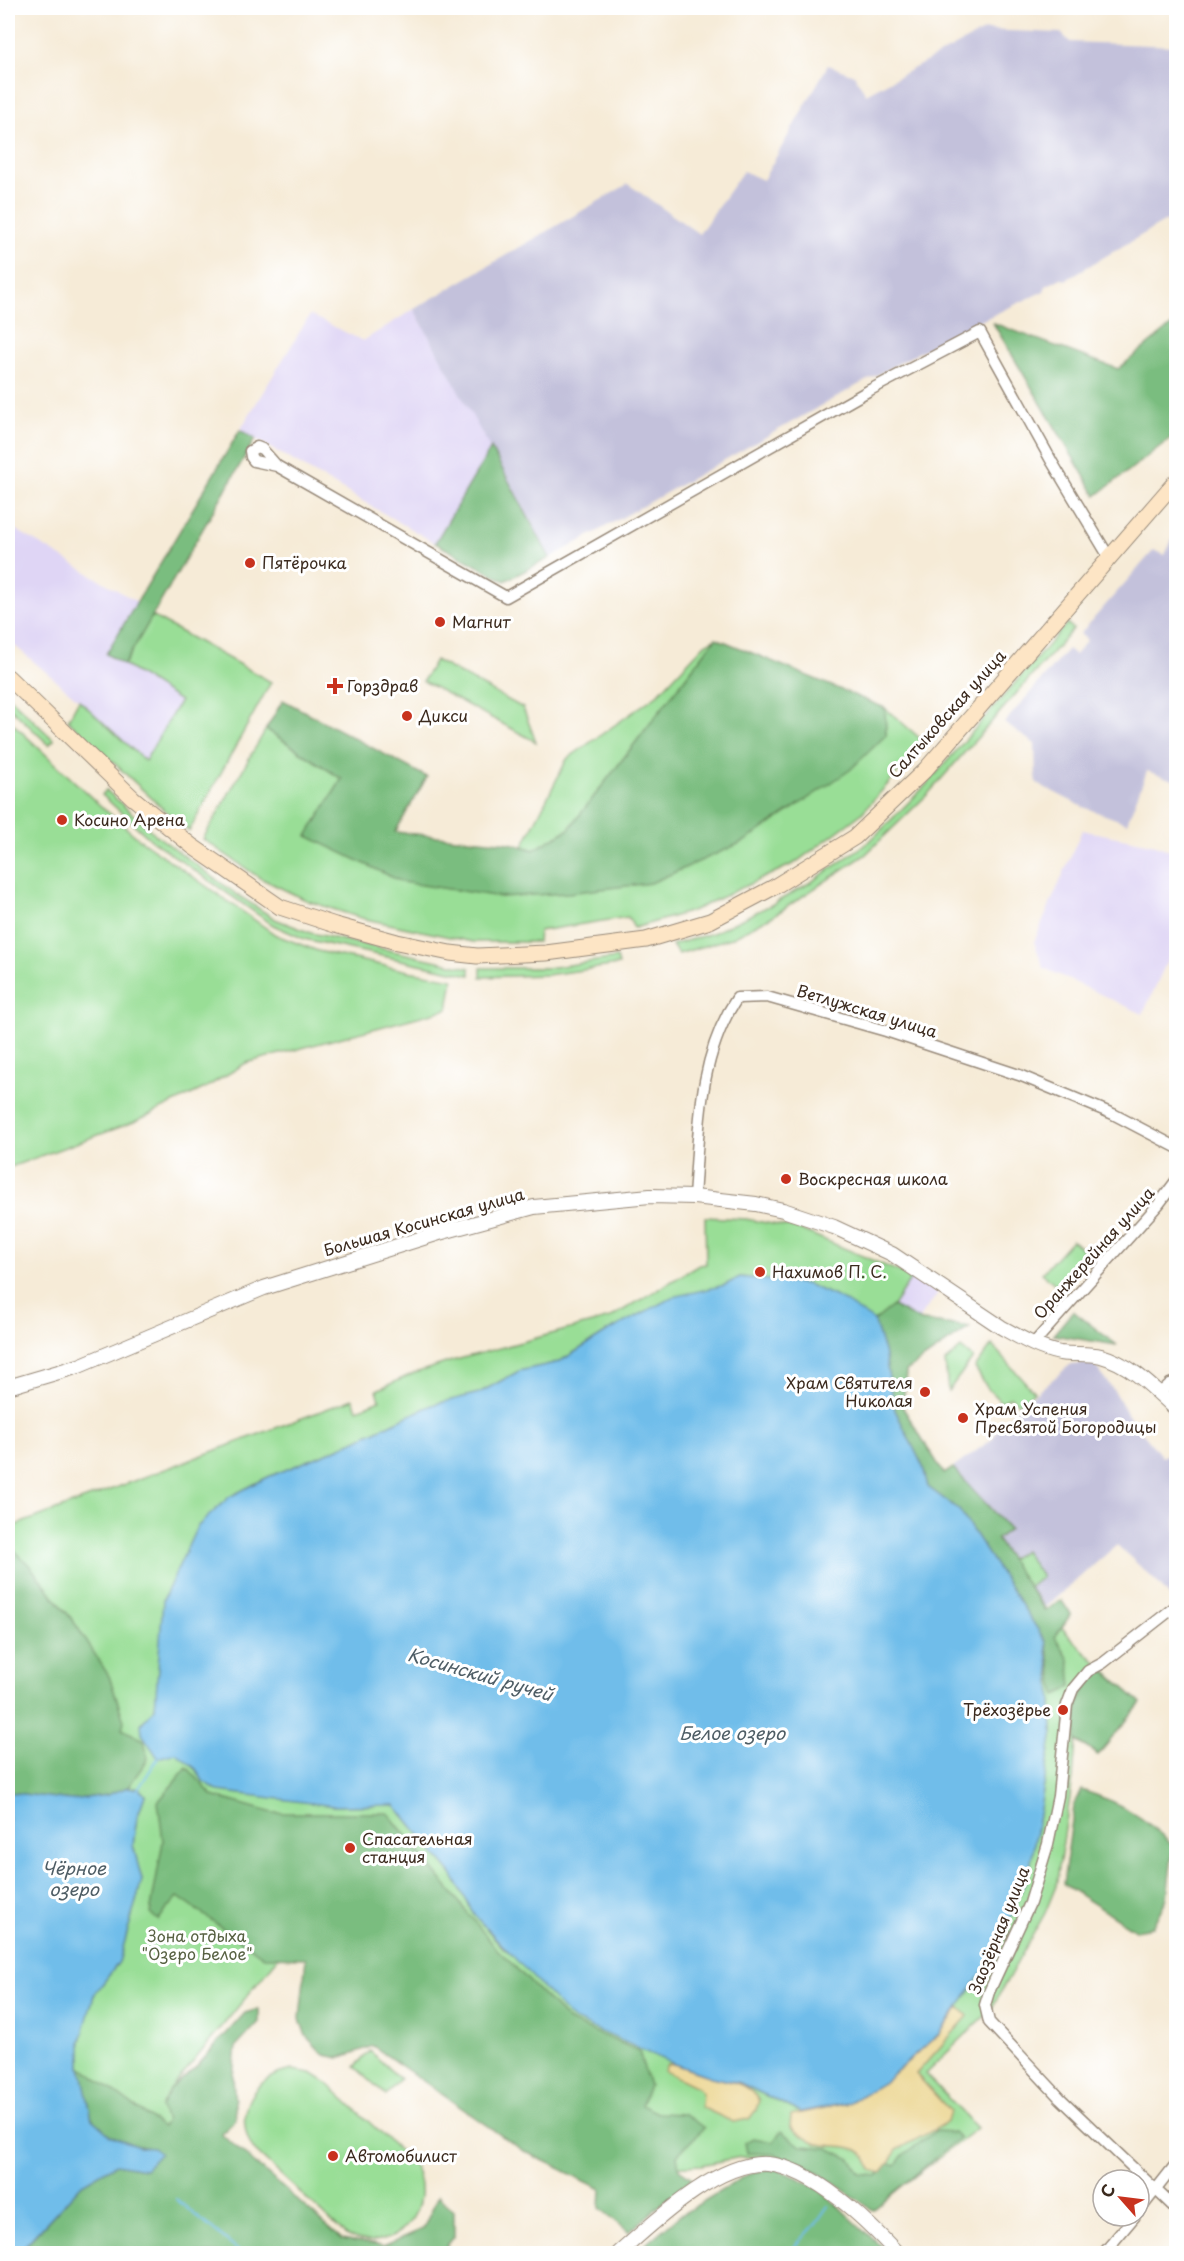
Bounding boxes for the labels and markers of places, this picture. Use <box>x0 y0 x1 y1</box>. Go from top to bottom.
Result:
place label: Пятёрочка <box>262 550 347 574</box>
marker: Пятёрочка <box>243 556 257 570</box>
place label: Магнит <box>452 609 512 633</box>
marker: Магнит <box>433 615 447 629</box>
place label: Горздрав <box>347 673 418 697</box>
marker: Горздрав <box>328 679 342 693</box>
place label: Дикси <box>418 703 468 727</box>
marker: Дикси <box>400 709 414 723</box>
place label: Косино Арена <box>74 807 185 831</box>
marker: Косино Арена <box>55 813 69 827</box>
place label: Воскресная школа <box>798 1166 948 1190</box>
marker: Воскресная школа <box>779 1172 793 1186</box>
place label: Нахимов П. С. <box>772 1259 887 1283</box>
marker: Нахимов П. С. <box>753 1265 767 1279</box>
place label: Храм Святителя Николая <box>786 1370 913 1412</box>
marker: Храм Святителя Николая <box>918 1385 932 1399</box>
place label: Храм Успения Пресвятой Богородицы <box>975 1396 1156 1438</box>
marker: Храм Успения Пресвятой Богородицы <box>956 1411 970 1425</box>
place label: Трёхозёрье <box>963 1697 1051 1721</box>
marker: Трёхозёрье <box>1056 1703 1070 1717</box>
place label: Спасательная станция <box>362 1826 473 1868</box>
marker: Спасательная станция <box>343 1841 357 1855</box>
place label: Автомобилист <box>345 2143 457 2167</box>
marker: Автомобилист <box>326 2149 340 2163</box>

